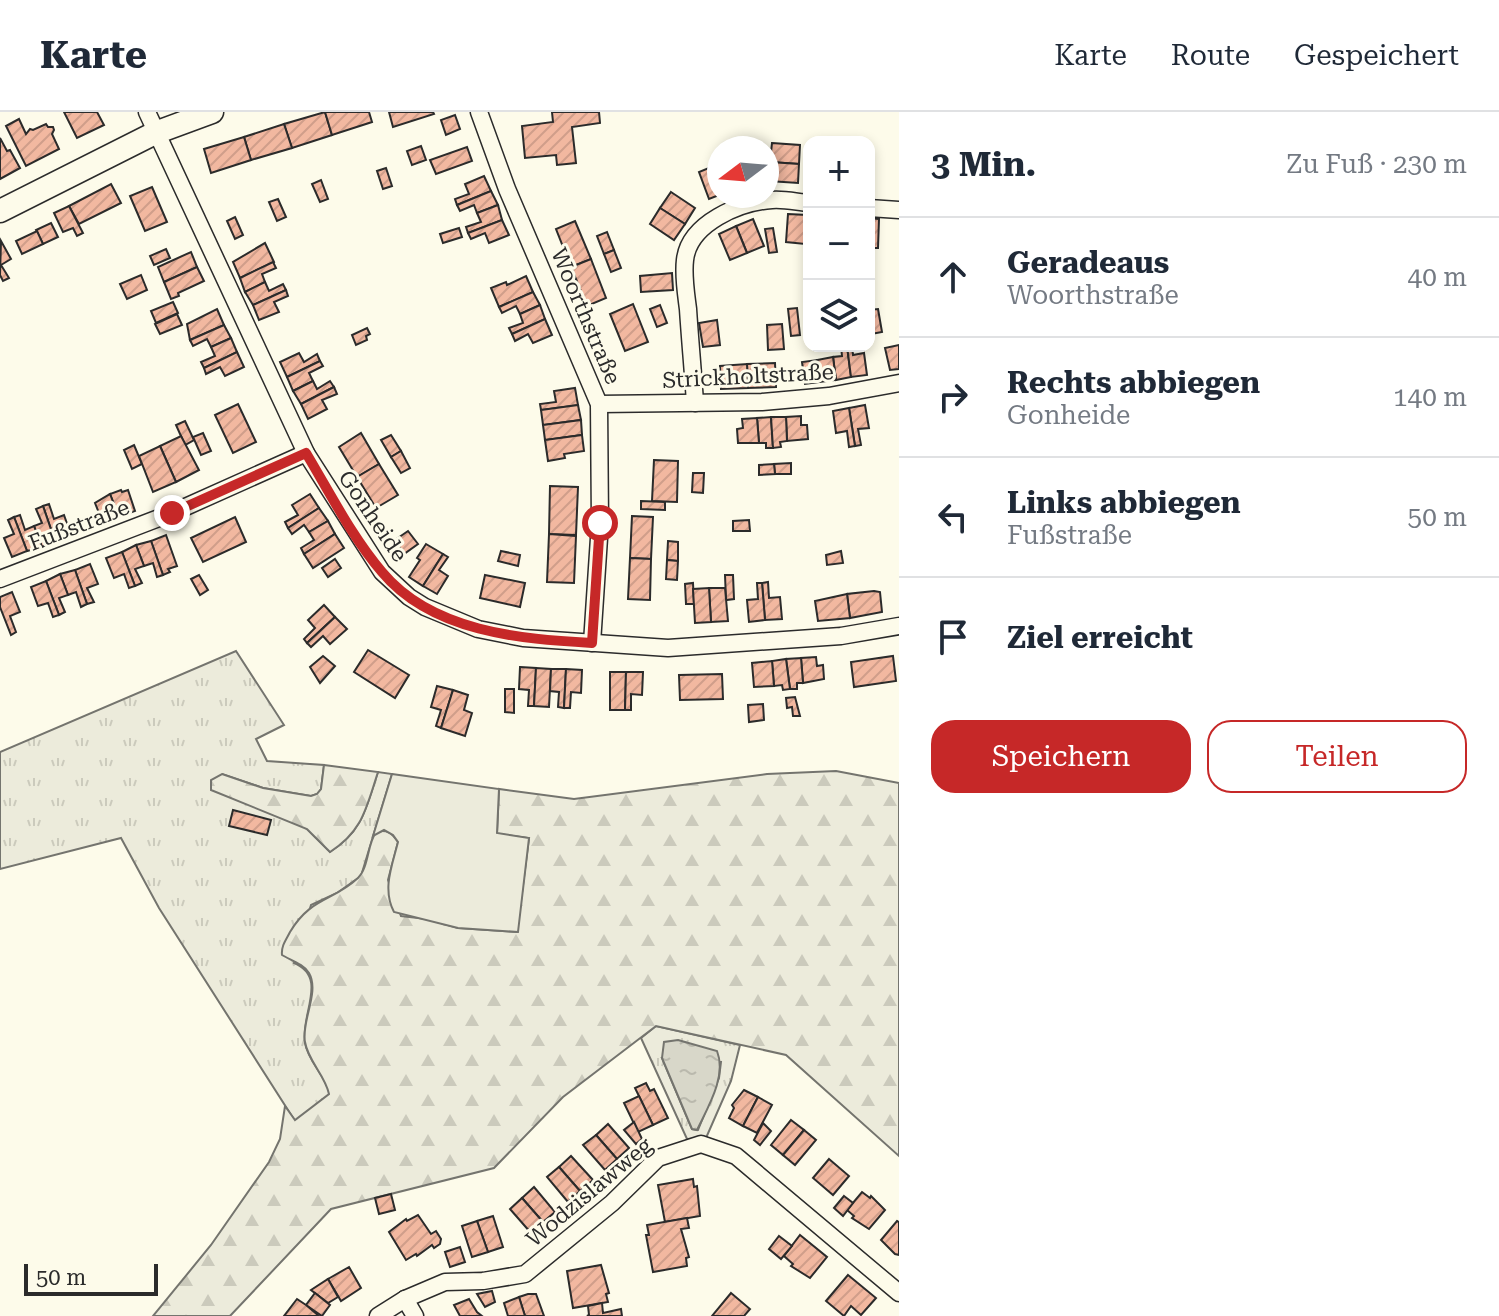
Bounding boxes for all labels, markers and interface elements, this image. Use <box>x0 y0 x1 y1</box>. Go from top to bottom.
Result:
text: Karte <box>40 33 147 77</box>
text: Karte <box>1054 39 1127 72</box>
text: Route <box>1171 39 1250 72</box>
text: Gespeichert <box>1294 39 1459 72</box>
north arrow <box>707 136 779 208</box>
map controls <box>803 136 875 352</box>
button: + <box>803 136 875 208</box>
text: 3 Min. <box>931 144 1036 184</box>
text: Zu Fuß · 230 m <box>1286 149 1467 179</box>
button: − <box>803 208 875 280</box>
street label: Woorthstraße <box>546 244 626 388</box>
text: Geradeaus <box>1007 245 1169 280</box>
icon: ahead <box>931 255 975 299</box>
text: 40 m <box>1408 262 1467 292</box>
button: layers <box>803 280 875 352</box>
text: Woorthstraße <box>1007 280 1179 310</box>
street label: Strickholtstraße <box>662 359 834 393</box>
text: Rechts abbiegen <box>1007 365 1260 400</box>
icon: right <box>931 375 975 419</box>
text: 140 m <box>1393 382 1467 412</box>
text: Gonheide <box>1007 400 1130 430</box>
street label: Gonheide <box>333 466 413 566</box>
text: Links abbiegen <box>1007 485 1241 520</box>
street label: Fußstraße <box>25 494 133 556</box>
route end <box>154 495 190 531</box>
icon: left <box>931 495 975 539</box>
text: 50 m <box>1408 502 1467 532</box>
route start <box>582 505 618 541</box>
text: Fußstraße <box>1007 520 1132 550</box>
icon: arrive <box>931 615 975 659</box>
text: Ziel erreicht <box>1007 620 1193 655</box>
button: Speichern <box>931 720 1191 793</box>
button: Teilen <box>1207 720 1467 793</box>
street label: Wodzislawweg <box>521 1132 657 1252</box>
scale bar <box>24 1260 158 1296</box>
text: 50 m <box>36 1265 86 1290</box>

